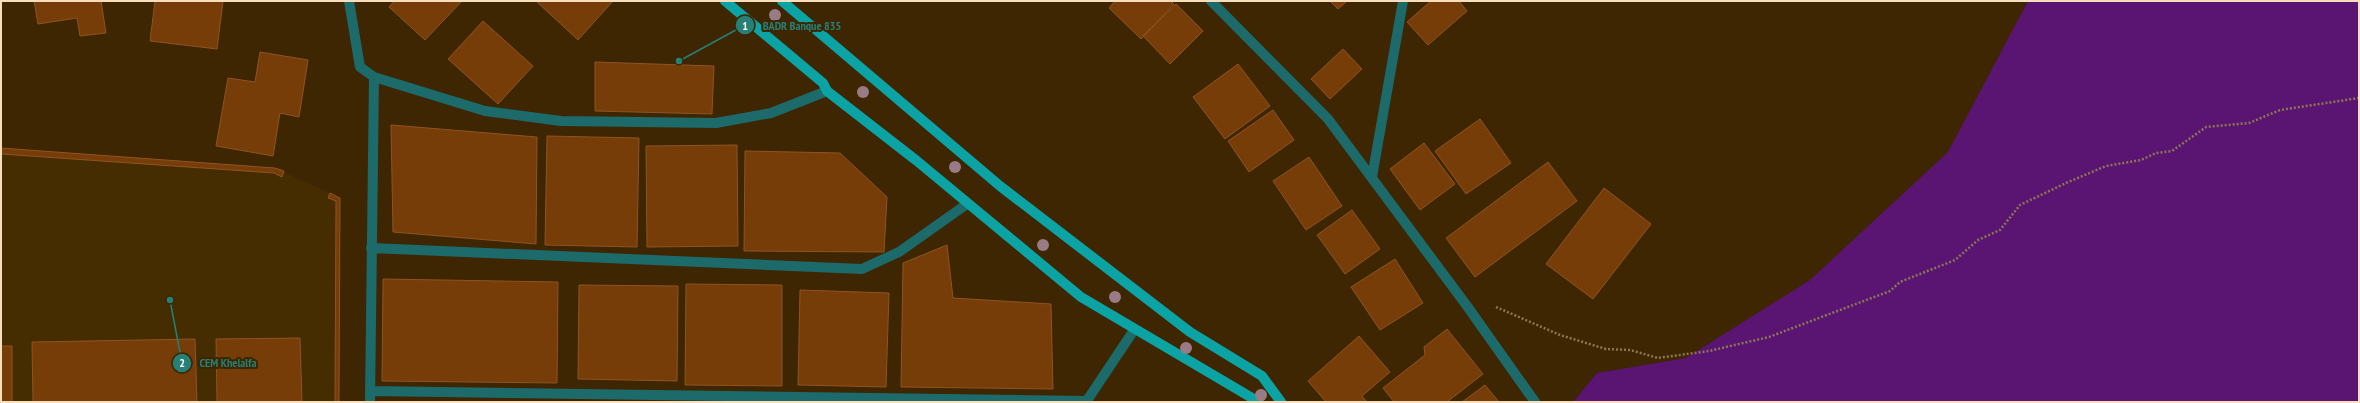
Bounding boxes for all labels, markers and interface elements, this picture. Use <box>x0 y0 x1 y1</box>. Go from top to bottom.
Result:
callout: BADR Banque 835 <box>735 13 849 37</box>
text: 1 <box>742 18 748 33</box>
text: BADR Banque 835 <box>763 18 841 33</box>
callout: CEM Khelalfa <box>172 351 264 375</box>
text: 2 <box>179 355 185 370</box>
text: CEM Khelalfa <box>200 355 256 370</box>

